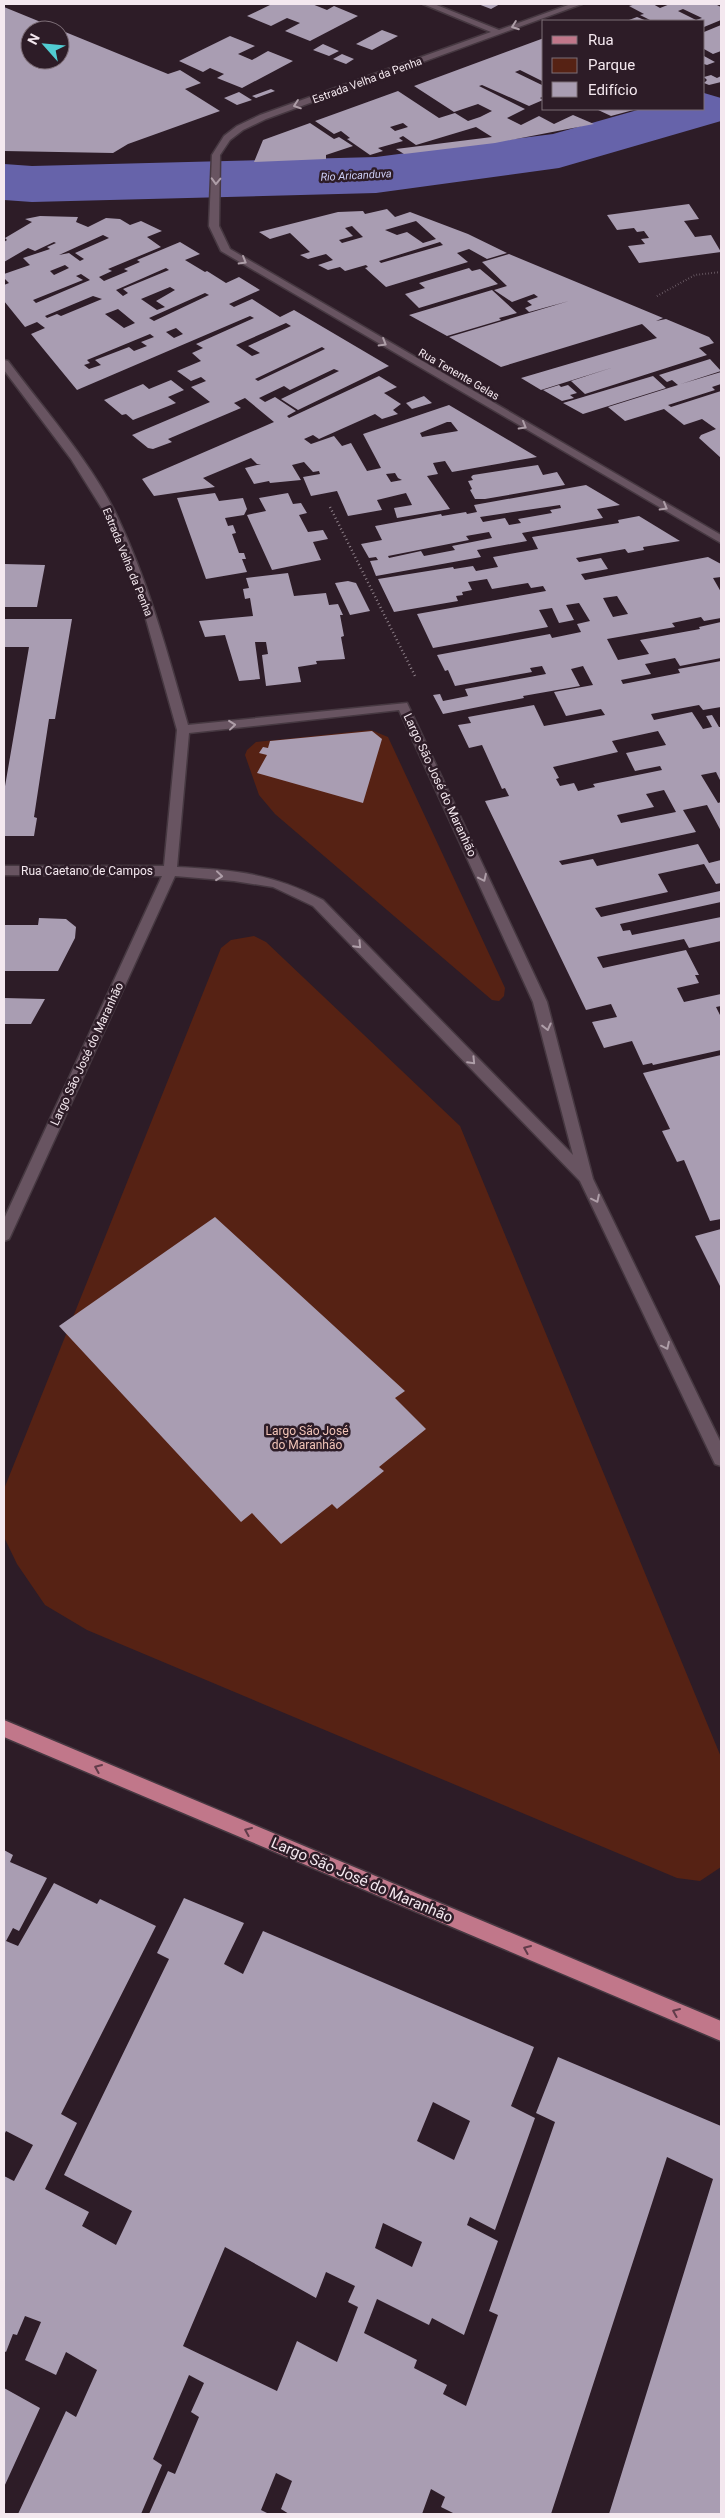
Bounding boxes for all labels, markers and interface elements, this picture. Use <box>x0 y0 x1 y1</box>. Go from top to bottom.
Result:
north arrow <box>20 20 70 70</box>
one-way arrow <box>512 20 520 30</box>
legend <box>542 20 705 110</box>
text: N <box>24 31 43 47</box>
text: Rua <box>588 31 614 49</box>
street label: Estrada Velha da Penha <box>311 55 424 106</box>
text: Parque <box>588 56 635 74</box>
text: Edifício <box>588 81 637 99</box>
one-way arrow <box>293 99 301 109</box>
water label: Rio Aricanduva <box>320 167 392 184</box>
one-way arrow <box>210 177 221 185</box>
one-way arrow <box>238 254 247 264</box>
one-way arrow <box>377 337 386 347</box>
street label: Rua Tenente Gelas <box>416 346 502 403</box>
one-way arrow <box>518 419 527 429</box>
one-way arrow <box>658 500 667 510</box>
street label: Estrada Velha da Penha <box>100 506 155 618</box>
street label: Largo São José do Maranhão <box>401 711 479 859</box>
one-way arrow <box>228 720 236 731</box>
street label: Rua Caetano de Campos <box>21 864 153 878</box>
one-way arrow <box>215 871 223 882</box>
one-way arrow <box>476 873 487 882</box>
one-way arrow <box>353 939 362 948</box>
street label: Largo São José do Maranhão <box>48 980 126 1128</box>
one-way arrow <box>541 1022 552 1031</box>
one-way arrow <box>466 1056 475 1065</box>
one-way arrow <box>590 1194 600 1203</box>
one-way arrow <box>660 1341 671 1350</box>
park label: Largo São José do Maranhão <box>266 1424 349 1452</box>
one-way arrow <box>94 1764 103 1775</box>
one-way arrow <box>244 1827 253 1838</box>
street label: Largo São José do Maranhão <box>268 1833 456 1927</box>
one-way arrow <box>523 1944 532 1955</box>
one-way arrow <box>672 2008 681 2018</box>

